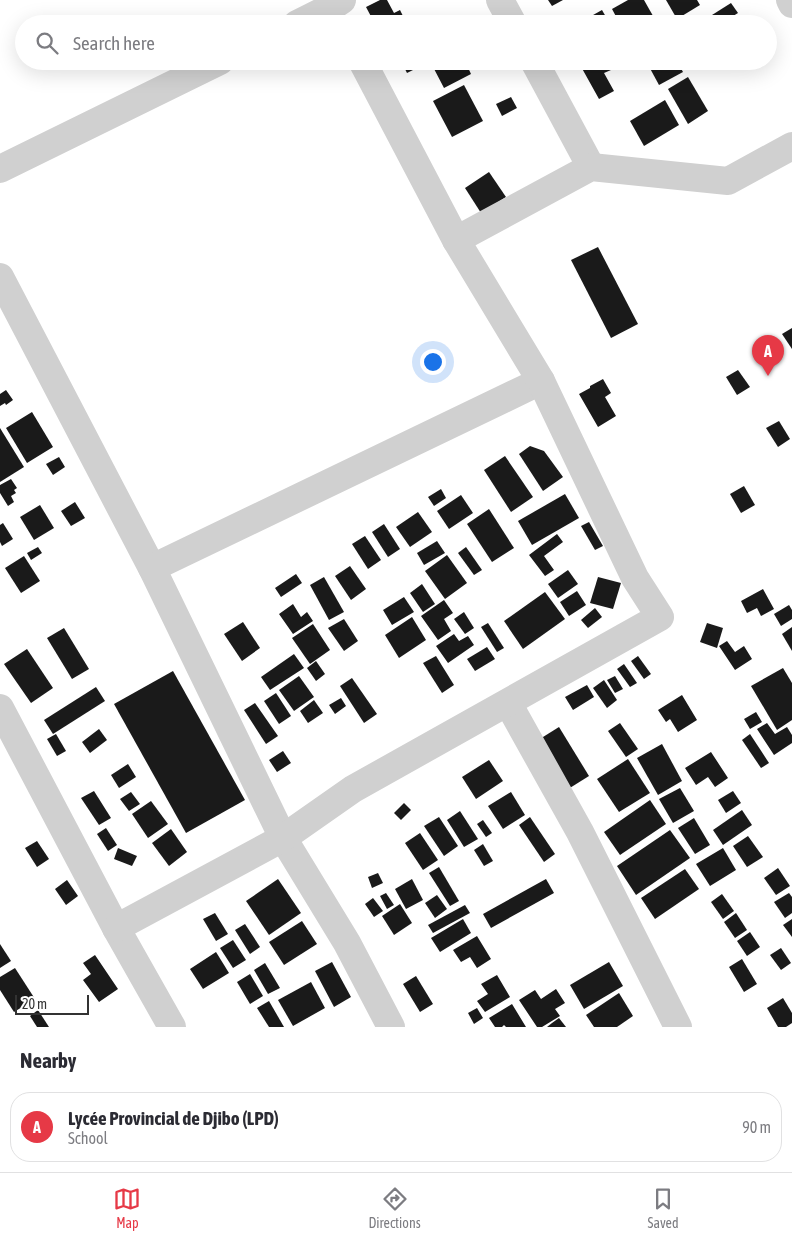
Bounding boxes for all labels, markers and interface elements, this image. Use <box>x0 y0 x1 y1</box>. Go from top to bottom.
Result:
search box <box>15 15 777 70</box>
icon: search <box>33 29 61 57</box>
text: Search here <box>73 32 155 54</box>
pin: A <box>752 335 784 376</box>
your location <box>420 349 446 375</box>
scale bar <box>15 992 89 1015</box>
text: 20 m <box>22 996 47 1012</box>
text: Nearby <box>20 1048 76 1072</box>
text: Lycée Provincial de Djibo (LPD) <box>68 1107 279 1129</box>
text: A <box>33 1118 41 1136</box>
text: 90 m <box>742 1118 771 1136</box>
text: School <box>68 1129 108 1147</box>
tab: Map <box>113 1185 141 1231</box>
tab: Directions <box>368 1185 421 1231</box>
tab: Saved <box>648 1185 679 1231</box>

